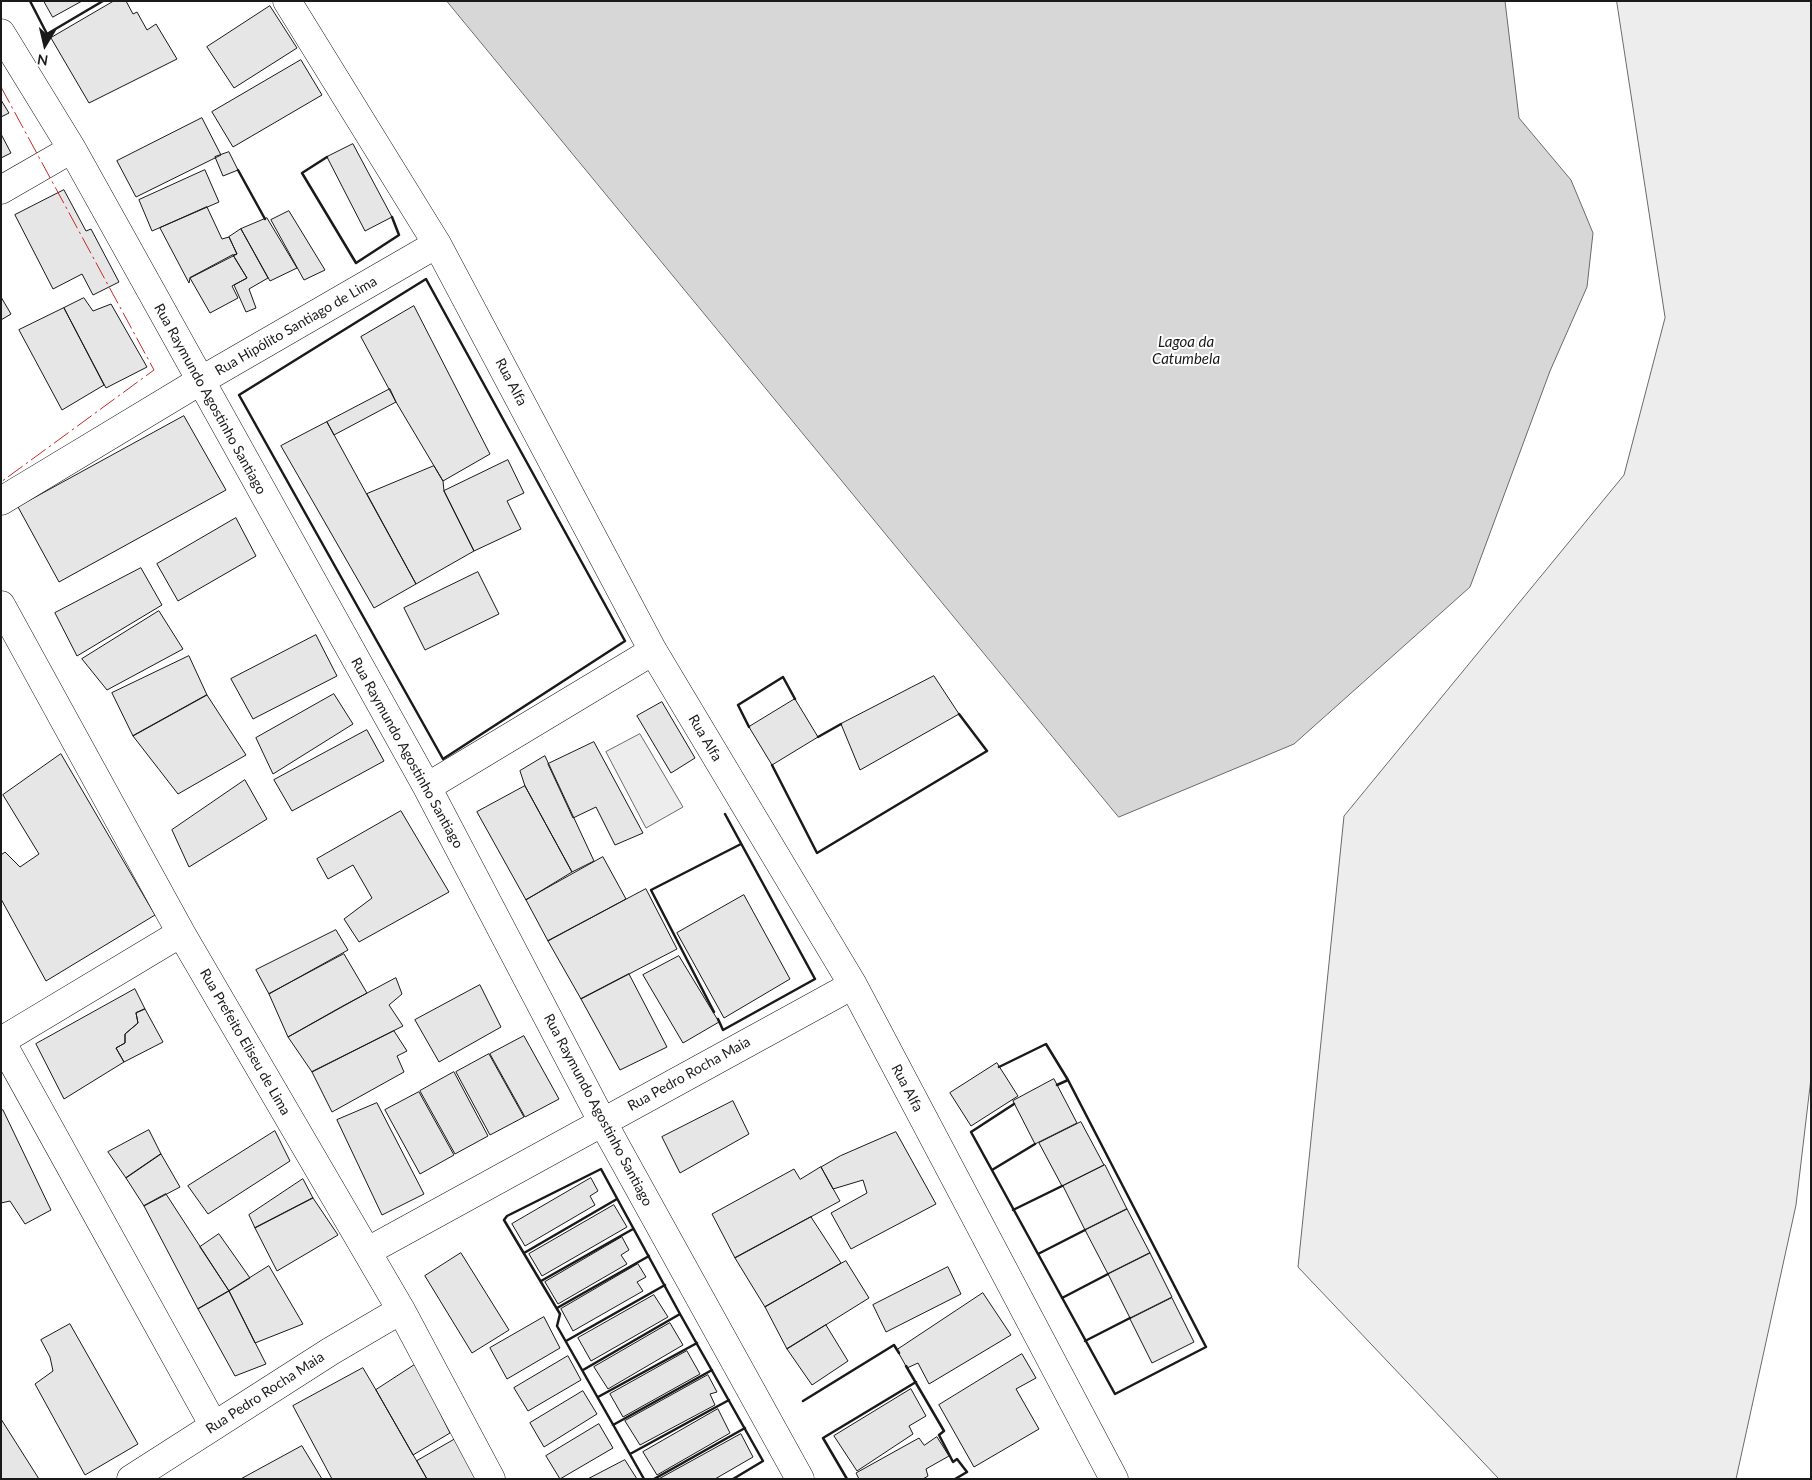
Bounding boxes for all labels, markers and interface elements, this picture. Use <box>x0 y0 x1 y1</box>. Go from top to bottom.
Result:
north arrow <box>20 20 70 70</box>
text: N <box>36 51 49 70</box>
street label: Rua Hipólito Santiago de Lima <box>212 273 380 379</box>
street label: Rua Raymundo Agostinho Santiago <box>150 301 270 497</box>
water label: Lagoa da Catumbela <box>1152 333 1220 368</box>
street label: Rua Alfa <box>492 355 530 409</box>
street label: Rua Raymundo Agostinho Santiago <box>347 655 467 851</box>
street label: Rua Alfa <box>685 712 725 764</box>
street label: Rua Prefeito Eliseu de Lima <box>196 966 294 1118</box>
street label: Rua Raymundo Agostinho Santiago <box>540 1011 656 1209</box>
street label: Rua Pedro Rocha Maia <box>625 1033 753 1115</box>
street label: Rua Alfa <box>888 1061 926 1115</box>
street label: Rua Pedro Rocha Maia <box>203 1348 327 1438</box>

